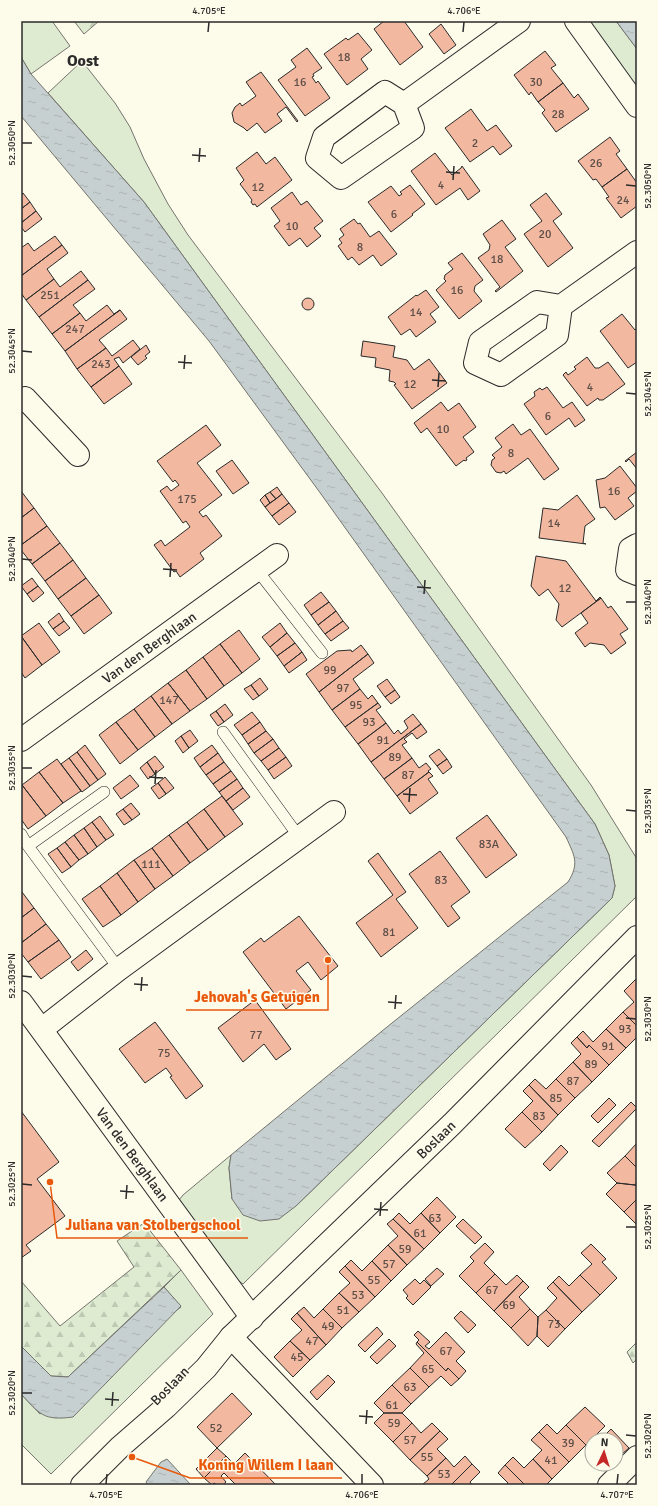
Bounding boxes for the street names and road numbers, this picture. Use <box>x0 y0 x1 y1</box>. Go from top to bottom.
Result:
street label: Van den Berghlaan <box>99 608 199 687</box>
street label: Van den Berghlaan <box>93 1104 172 1205</box>
street label: Boslaan <box>413 1117 459 1162</box>
street label: Boslaan <box>147 1363 193 1409</box>

